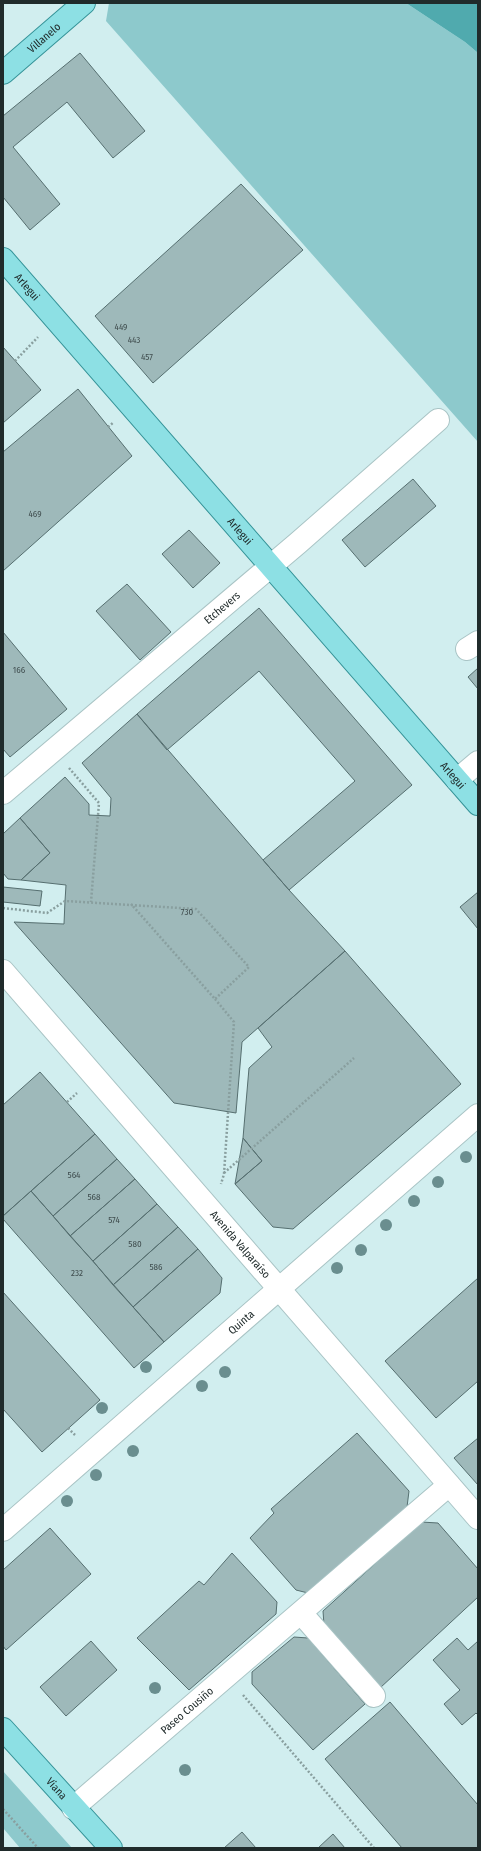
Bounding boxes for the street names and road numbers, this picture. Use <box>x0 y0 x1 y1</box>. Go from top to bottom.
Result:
street label: Villanelo <box>25 20 64 56</box>
street label: Arlegui <box>12 271 42 304</box>
street label: Arlegui <box>225 515 255 548</box>
street label: Etchevers <box>202 589 243 627</box>
street label: Arlegui <box>437 760 468 792</box>
street label: Avenida Valparaíso <box>207 1208 273 1281</box>
street label: Quinta <box>226 1308 257 1337</box>
street label: Paseo Cousiño <box>158 1684 216 1737</box>
street label: Viana <box>43 1775 70 1802</box>

